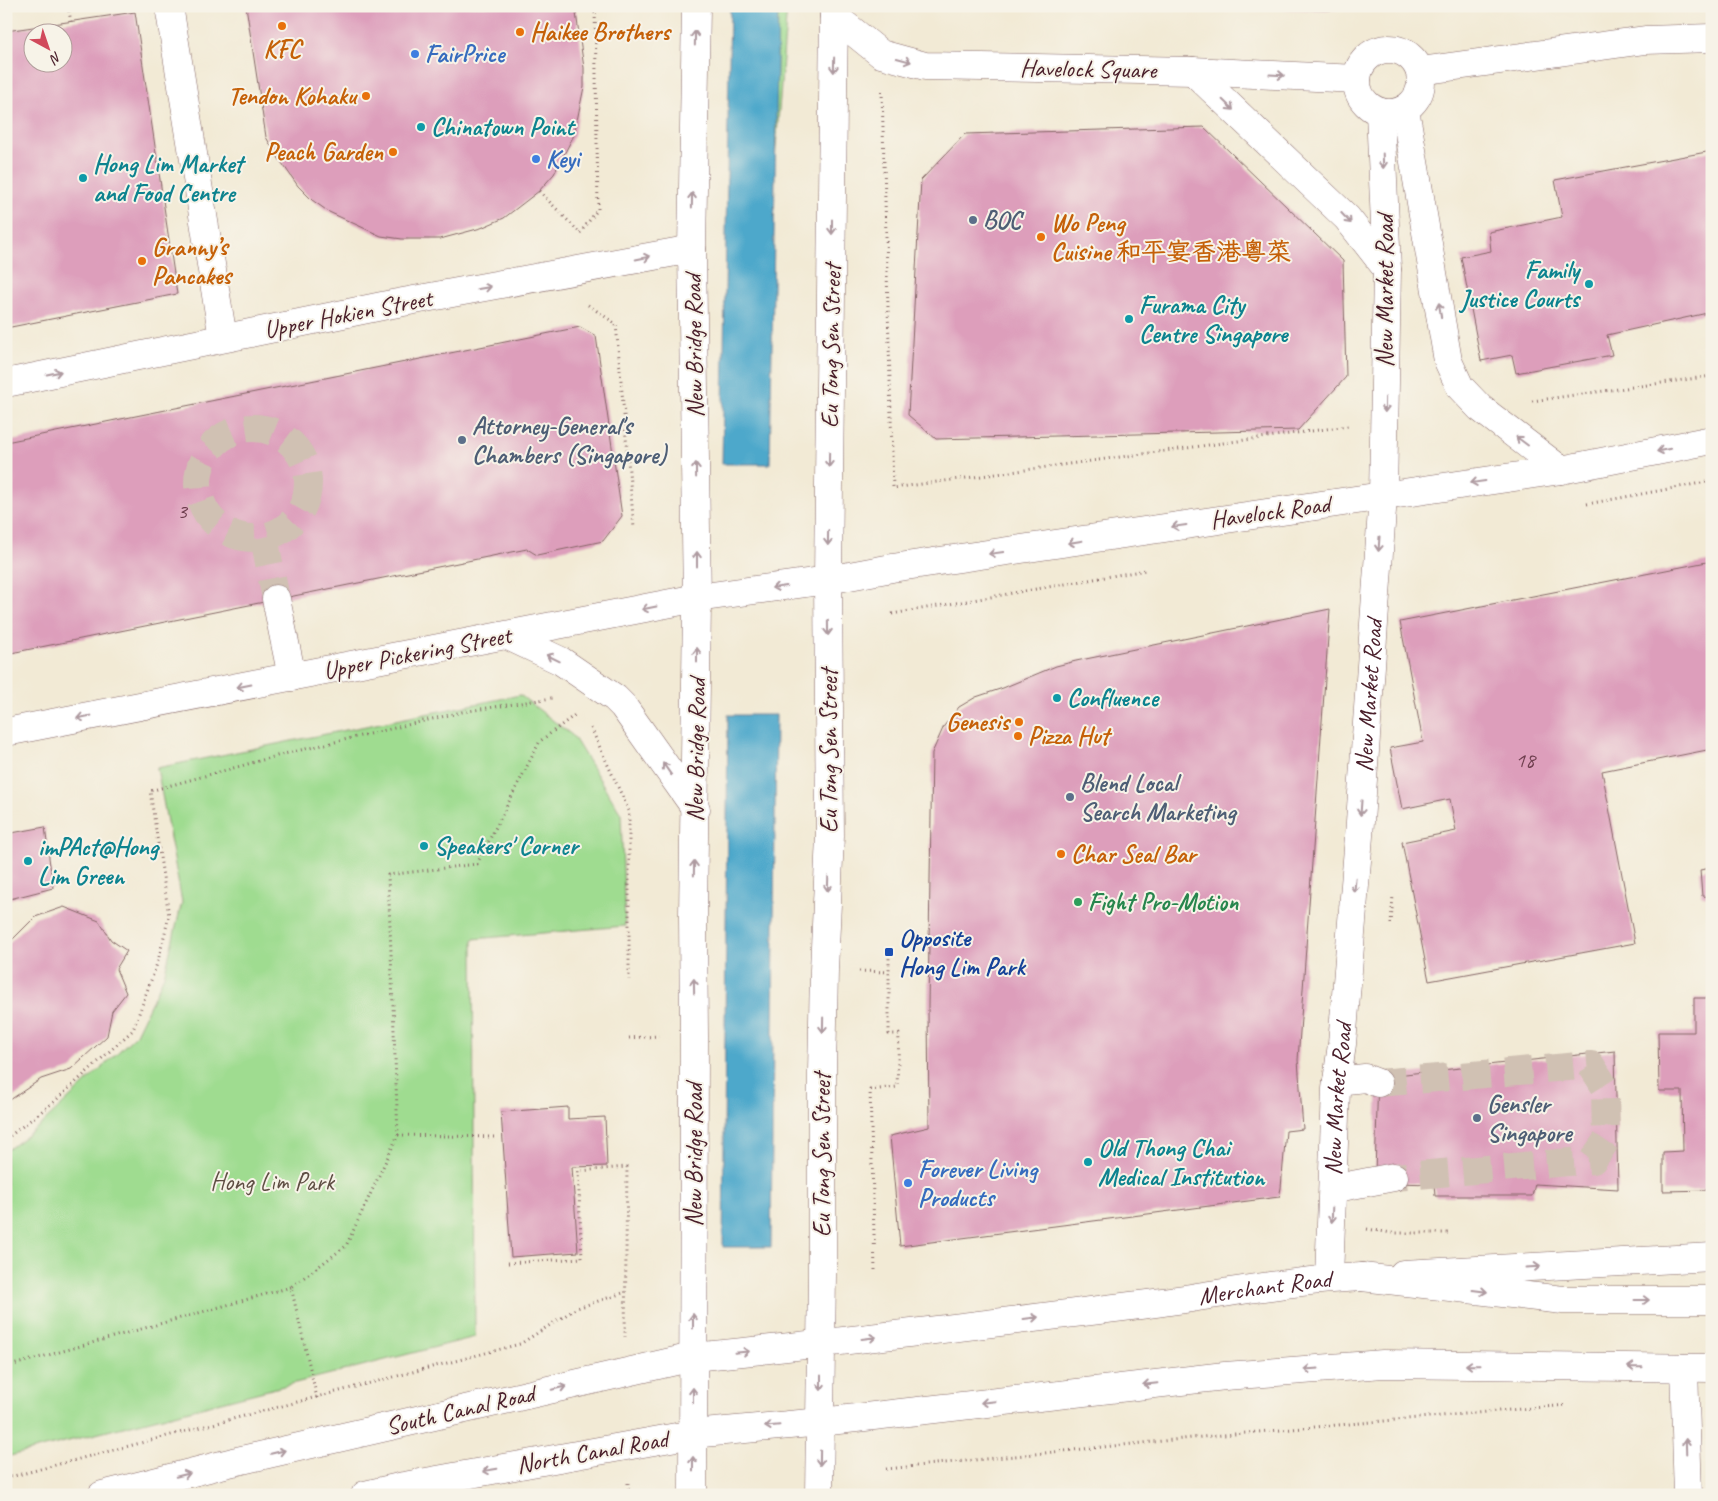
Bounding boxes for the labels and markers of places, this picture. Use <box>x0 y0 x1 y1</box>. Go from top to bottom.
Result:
place label: Haikee Brothers <box>530 16 672 48</box>
marker: KFC <box>276 20 288 32</box>
marker: Haikee Brothers <box>514 26 526 38</box>
place label: KFC <box>263 33 304 65</box>
place label: FairPrice <box>425 38 507 70</box>
marker: FairPrice <box>409 48 421 60</box>
place label: Tendon Kohaku <box>228 80 359 112</box>
marker: Tendon Kohaku <box>360 90 372 102</box>
place label: Chinatown Point <box>431 111 577 143</box>
marker: Chinatown Point <box>415 121 427 133</box>
place label: Peach Garden <box>264 136 384 168</box>
place label: Keyi <box>546 143 583 175</box>
marker: Peach Garden <box>387 146 399 158</box>
place label: Hong Lim Market and Food Centre <box>93 148 246 209</box>
marker: Keyi <box>530 153 542 165</box>
marker: Hong Lim Market and Food Centre <box>77 172 89 184</box>
place label: BOC <box>983 204 1025 236</box>
place label: Wo Peng Cuisine 和平宴香港粵菜 <box>1051 207 1291 268</box>
marker: BOC <box>967 214 979 226</box>
place label: Granny’s Pancakes <box>152 231 233 292</box>
marker: Wo Peng Cuisine 和平宴香港粵菜 <box>1035 231 1047 243</box>
place label: Family Justice Courts <box>1458 254 1581 315</box>
marker: Granny’s Pancakes <box>136 255 148 267</box>
marker: Family Justice Courts <box>1583 278 1595 290</box>
place label: Furama City Centre Singapore <box>1139 289 1289 350</box>
marker: Furama City Centre Singapore <box>1123 313 1135 325</box>
place label: Attorney-General's Chambers (Singapore) <box>472 410 668 471</box>
marker: Attorney-General's Chambers (Singapore) <box>456 434 468 446</box>
place label: Confluence <box>1067 682 1161 714</box>
marker: Confluence <box>1051 692 1063 704</box>
place label: Genesis <box>946 706 1011 738</box>
marker: Genesis <box>1013 716 1025 728</box>
place label: Pizza Hut <box>1028 720 1112 752</box>
marker: Pizza Hut <box>1012 730 1024 742</box>
place label: Blend Local Search Marketing <box>1080 767 1238 828</box>
marker: Blend Local Search Marketing <box>1064 791 1076 803</box>
place label: Speakers' Corner <box>434 830 581 862</box>
place label: imPAct@Hong Lim Green <box>38 831 161 892</box>
place label: Char Seal Bar <box>1071 838 1199 870</box>
marker: Speakers' Corner <box>418 840 430 852</box>
marker: Char Seal Bar <box>1055 848 1067 860</box>
marker: imPAct@Hong Lim Green <box>22 855 34 867</box>
place label: Fight Pro-Motion <box>1088 886 1239 918</box>
marker: Fight Pro-Motion <box>1072 896 1084 908</box>
place label: Opposite Hong Lim Park <box>899 922 1027 983</box>
marker: Opposite Hong Lim Park <box>883 946 895 958</box>
place label: Gensler Singapore <box>1487 1088 1574 1149</box>
marker: Gensler Singapore <box>1471 1112 1483 1124</box>
place label: Old Thong Chai Medical Institution <box>1098 1132 1266 1193</box>
place label: Forever Living Products <box>918 1153 1039 1214</box>
marker: Old Thong Chai Medical Institution <box>1082 1156 1094 1168</box>
marker: Forever Living Products <box>902 1177 914 1189</box>

